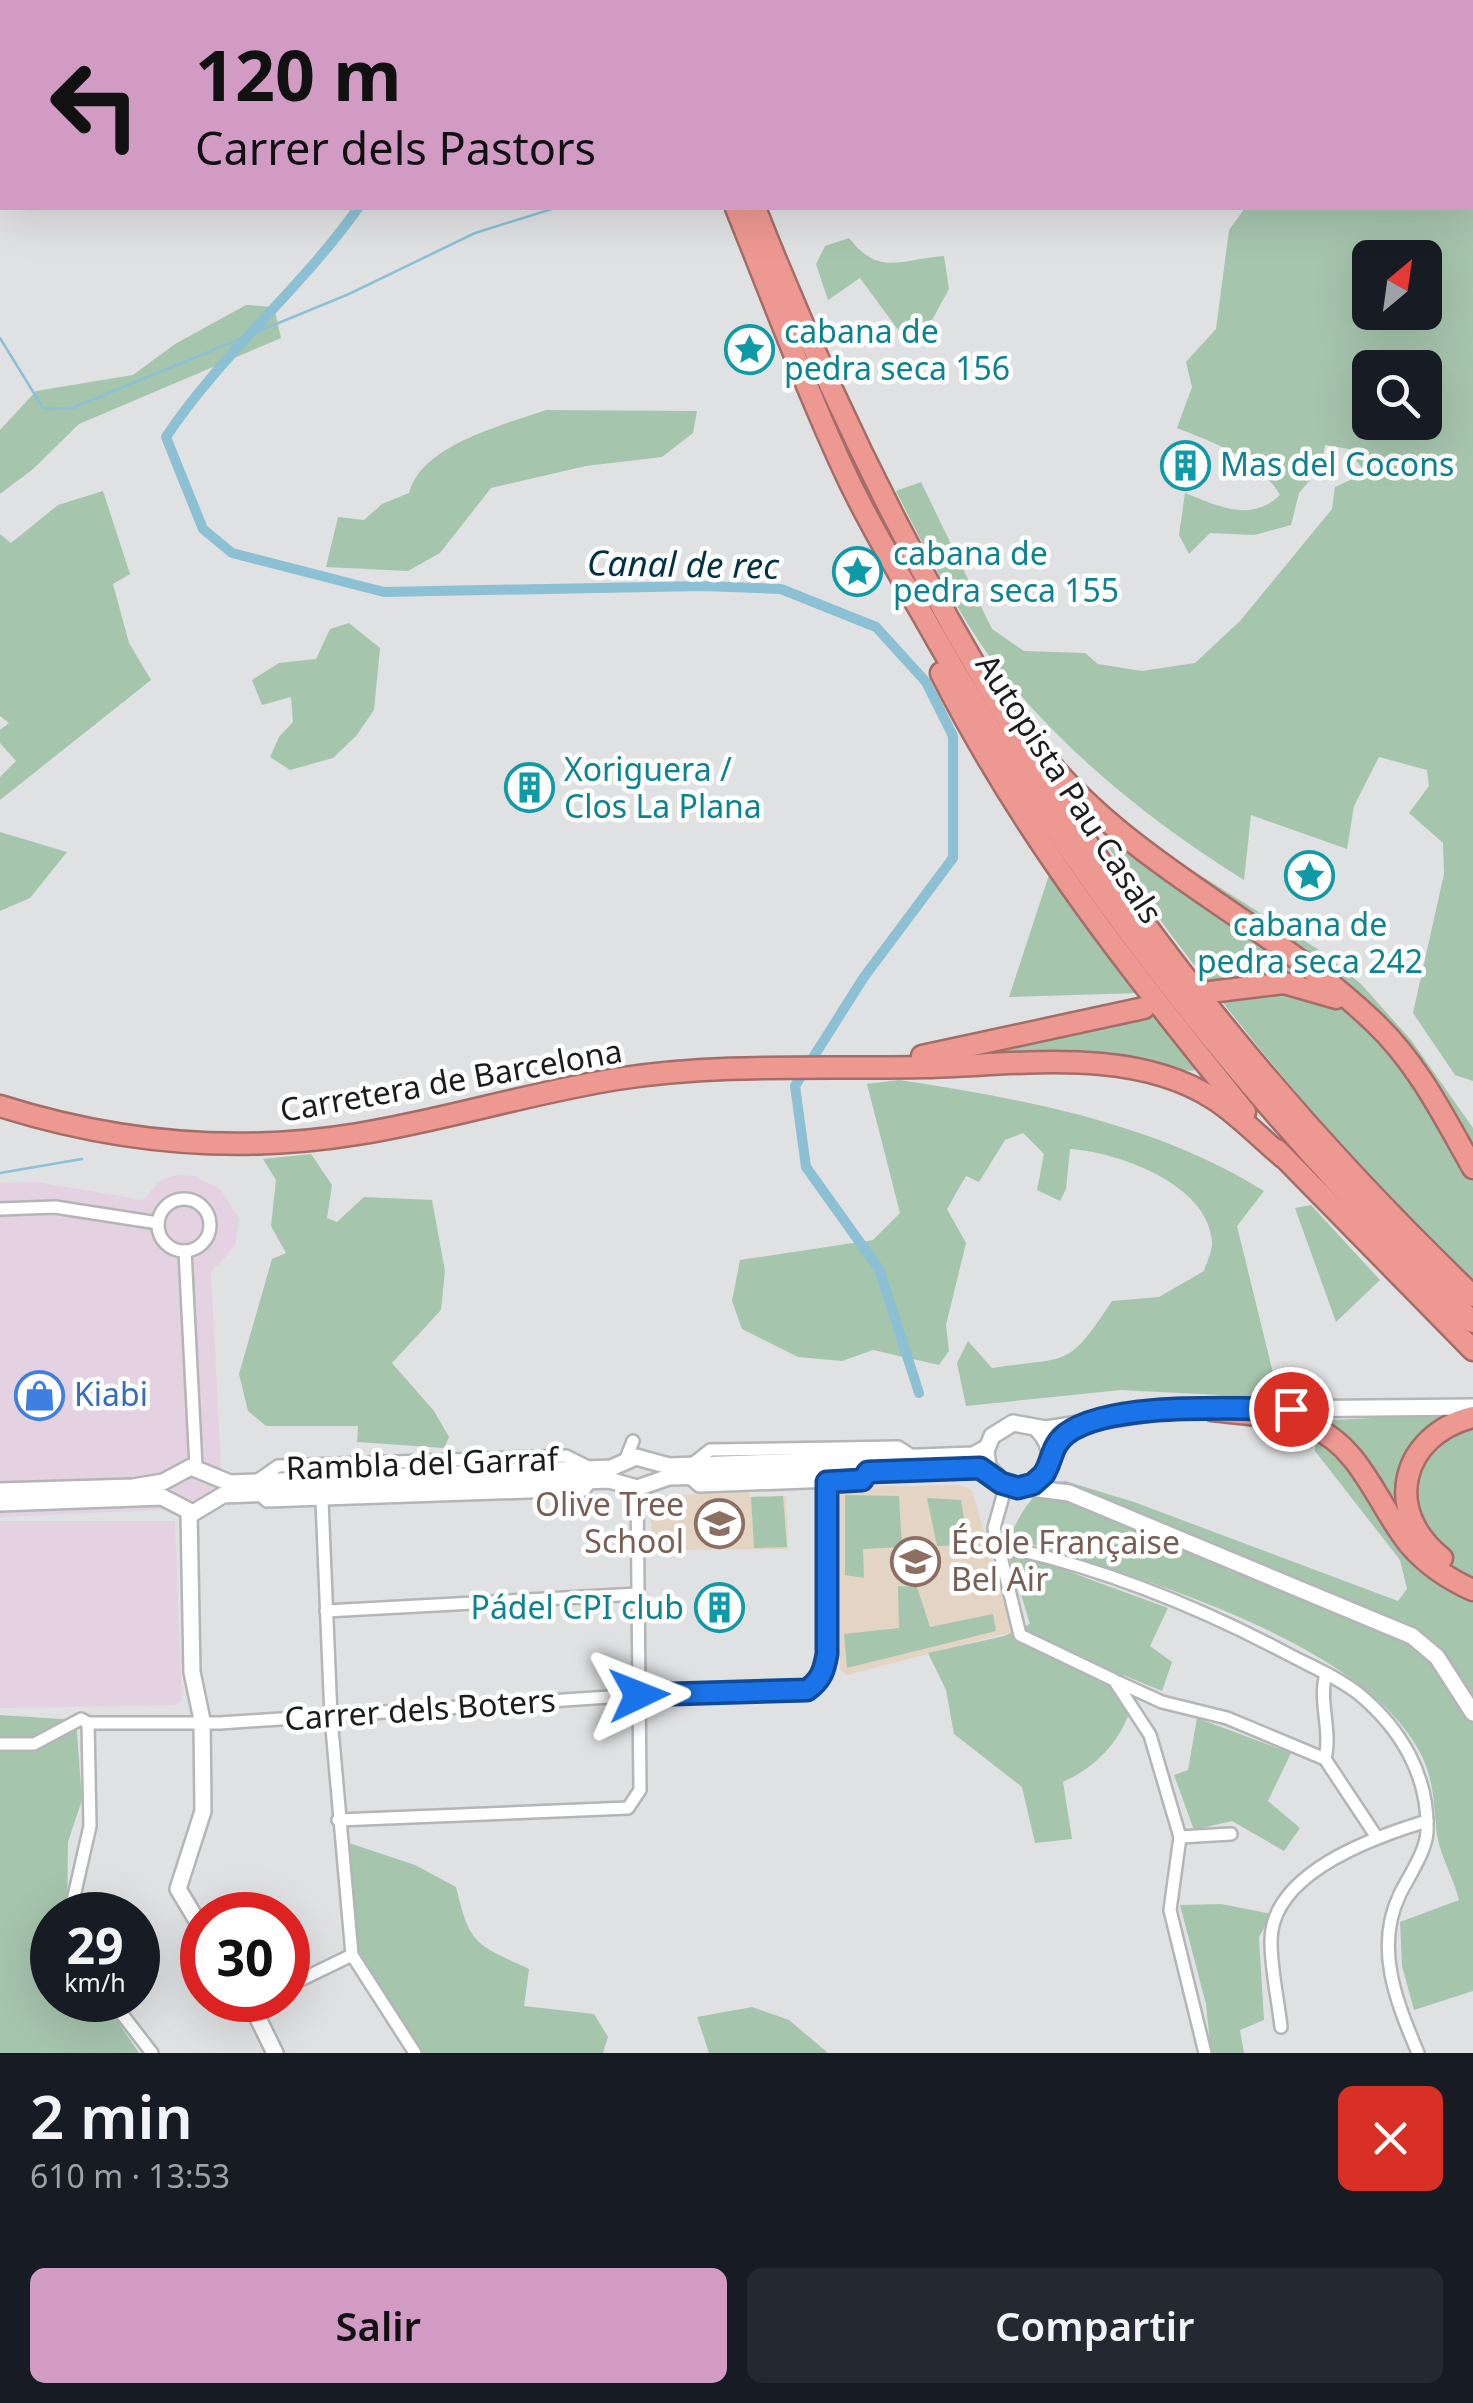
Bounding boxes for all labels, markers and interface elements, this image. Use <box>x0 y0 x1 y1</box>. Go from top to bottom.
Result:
text: 120 m <box>195 26 402 122</box>
icon: left <box>30 40 160 170</box>
text: Carrer dels Pastors <box>195 117 596 178</box>
north arrow <box>1352 240 1442 330</box>
map controls <box>1352 240 1442 440</box>
place label: cabana de pedra seca 156 <box>784 309 1010 389</box>
place icon: cabana de pedra seca 156 <box>723 324 775 376</box>
button: search <box>1352 350 1442 440</box>
building icon: Mas del Cocons <box>1159 439 1211 491</box>
place label: Mas del Cocons <box>1220 442 1454 485</box>
place label: cabana de pedra seca 155 <box>893 531 1119 611</box>
water label: Canal de rec <box>587 538 781 589</box>
place icon: cabana de pedra seca 155 <box>832 546 884 598</box>
street label: Autopista Pau Casals <box>967 645 1173 931</box>
place label: Xoriguera / Clos La Plana <box>564 747 762 827</box>
building icon: Xoriguera / Clos La Plana <box>503 762 555 814</box>
place icon: cabana de pedra seca 242 <box>1284 849 1336 901</box>
place label: cabana de pedra seca 242 <box>1197 902 1423 982</box>
street label: Carretera de Barcelona <box>276 1028 625 1131</box>
pin <box>1249 1367 1334 1452</box>
shop icon: Kiabi <box>13 1369 65 1421</box>
place label: Kiabi <box>74 1372 148 1415</box>
icon: arrive <box>1264 1382 1319 1437</box>
street label: Rambla del Garraf <box>285 1436 561 1489</box>
place label: Olive Tree School <box>535 1482 684 1562</box>
school or university icon: Olive Tree School <box>693 1497 745 1549</box>
place label: École Française Bel Air <box>951 1520 1180 1600</box>
school or university icon: École Française Bel Air <box>890 1535 942 1587</box>
building icon: Pádel CPI club <box>693 1582 745 1634</box>
place label: Pádel CPI club <box>471 1585 684 1628</box>
position arrow <box>587 1643 691 1747</box>
street label: Carrer dels Boters <box>283 1678 557 1739</box>
speed limit sign: 30 <box>180 1892 310 2022</box>
text: 29 <box>66 1911 124 1979</box>
text: km/h <box>64 1965 126 1999</box>
text: 2 min <box>30 2075 193 2157</box>
button: close <box>1338 2086 1443 2191</box>
text: 610 m · 13:53 <box>30 2154 230 2197</box>
button: Salir <box>30 2268 727 2383</box>
button: Compartir <box>747 2268 1443 2383</box>

